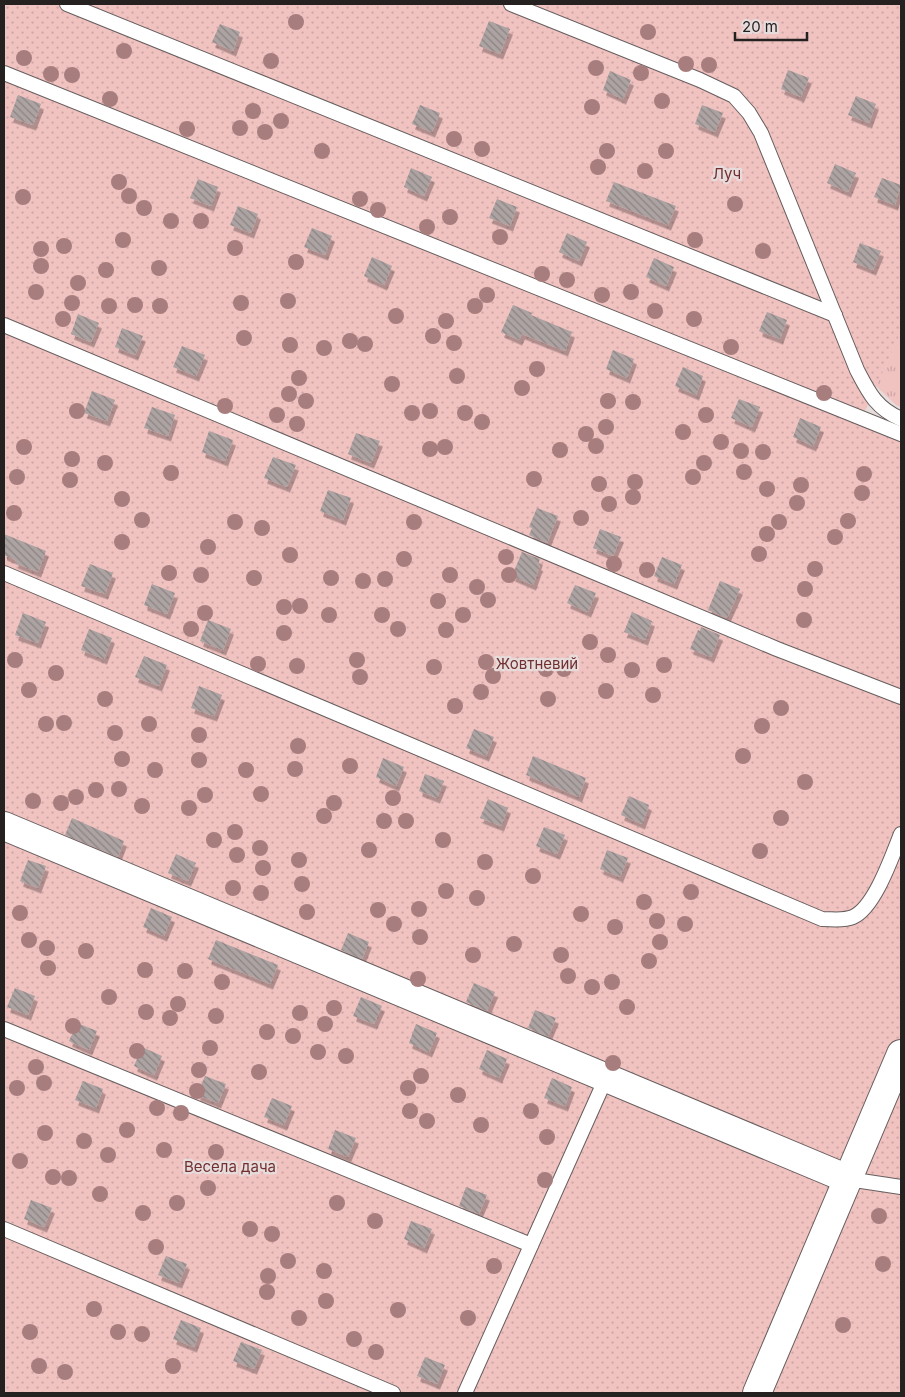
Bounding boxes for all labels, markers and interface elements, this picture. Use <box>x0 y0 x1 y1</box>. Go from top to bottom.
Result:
scale bar <box>735 10 808 42</box>
text: 20 m <box>742 17 778 36</box>
park label: Луч <box>713 164 741 183</box>
park label: Жовтневий <box>496 654 578 673</box>
park label: Весела дача <box>184 1157 276 1176</box>

